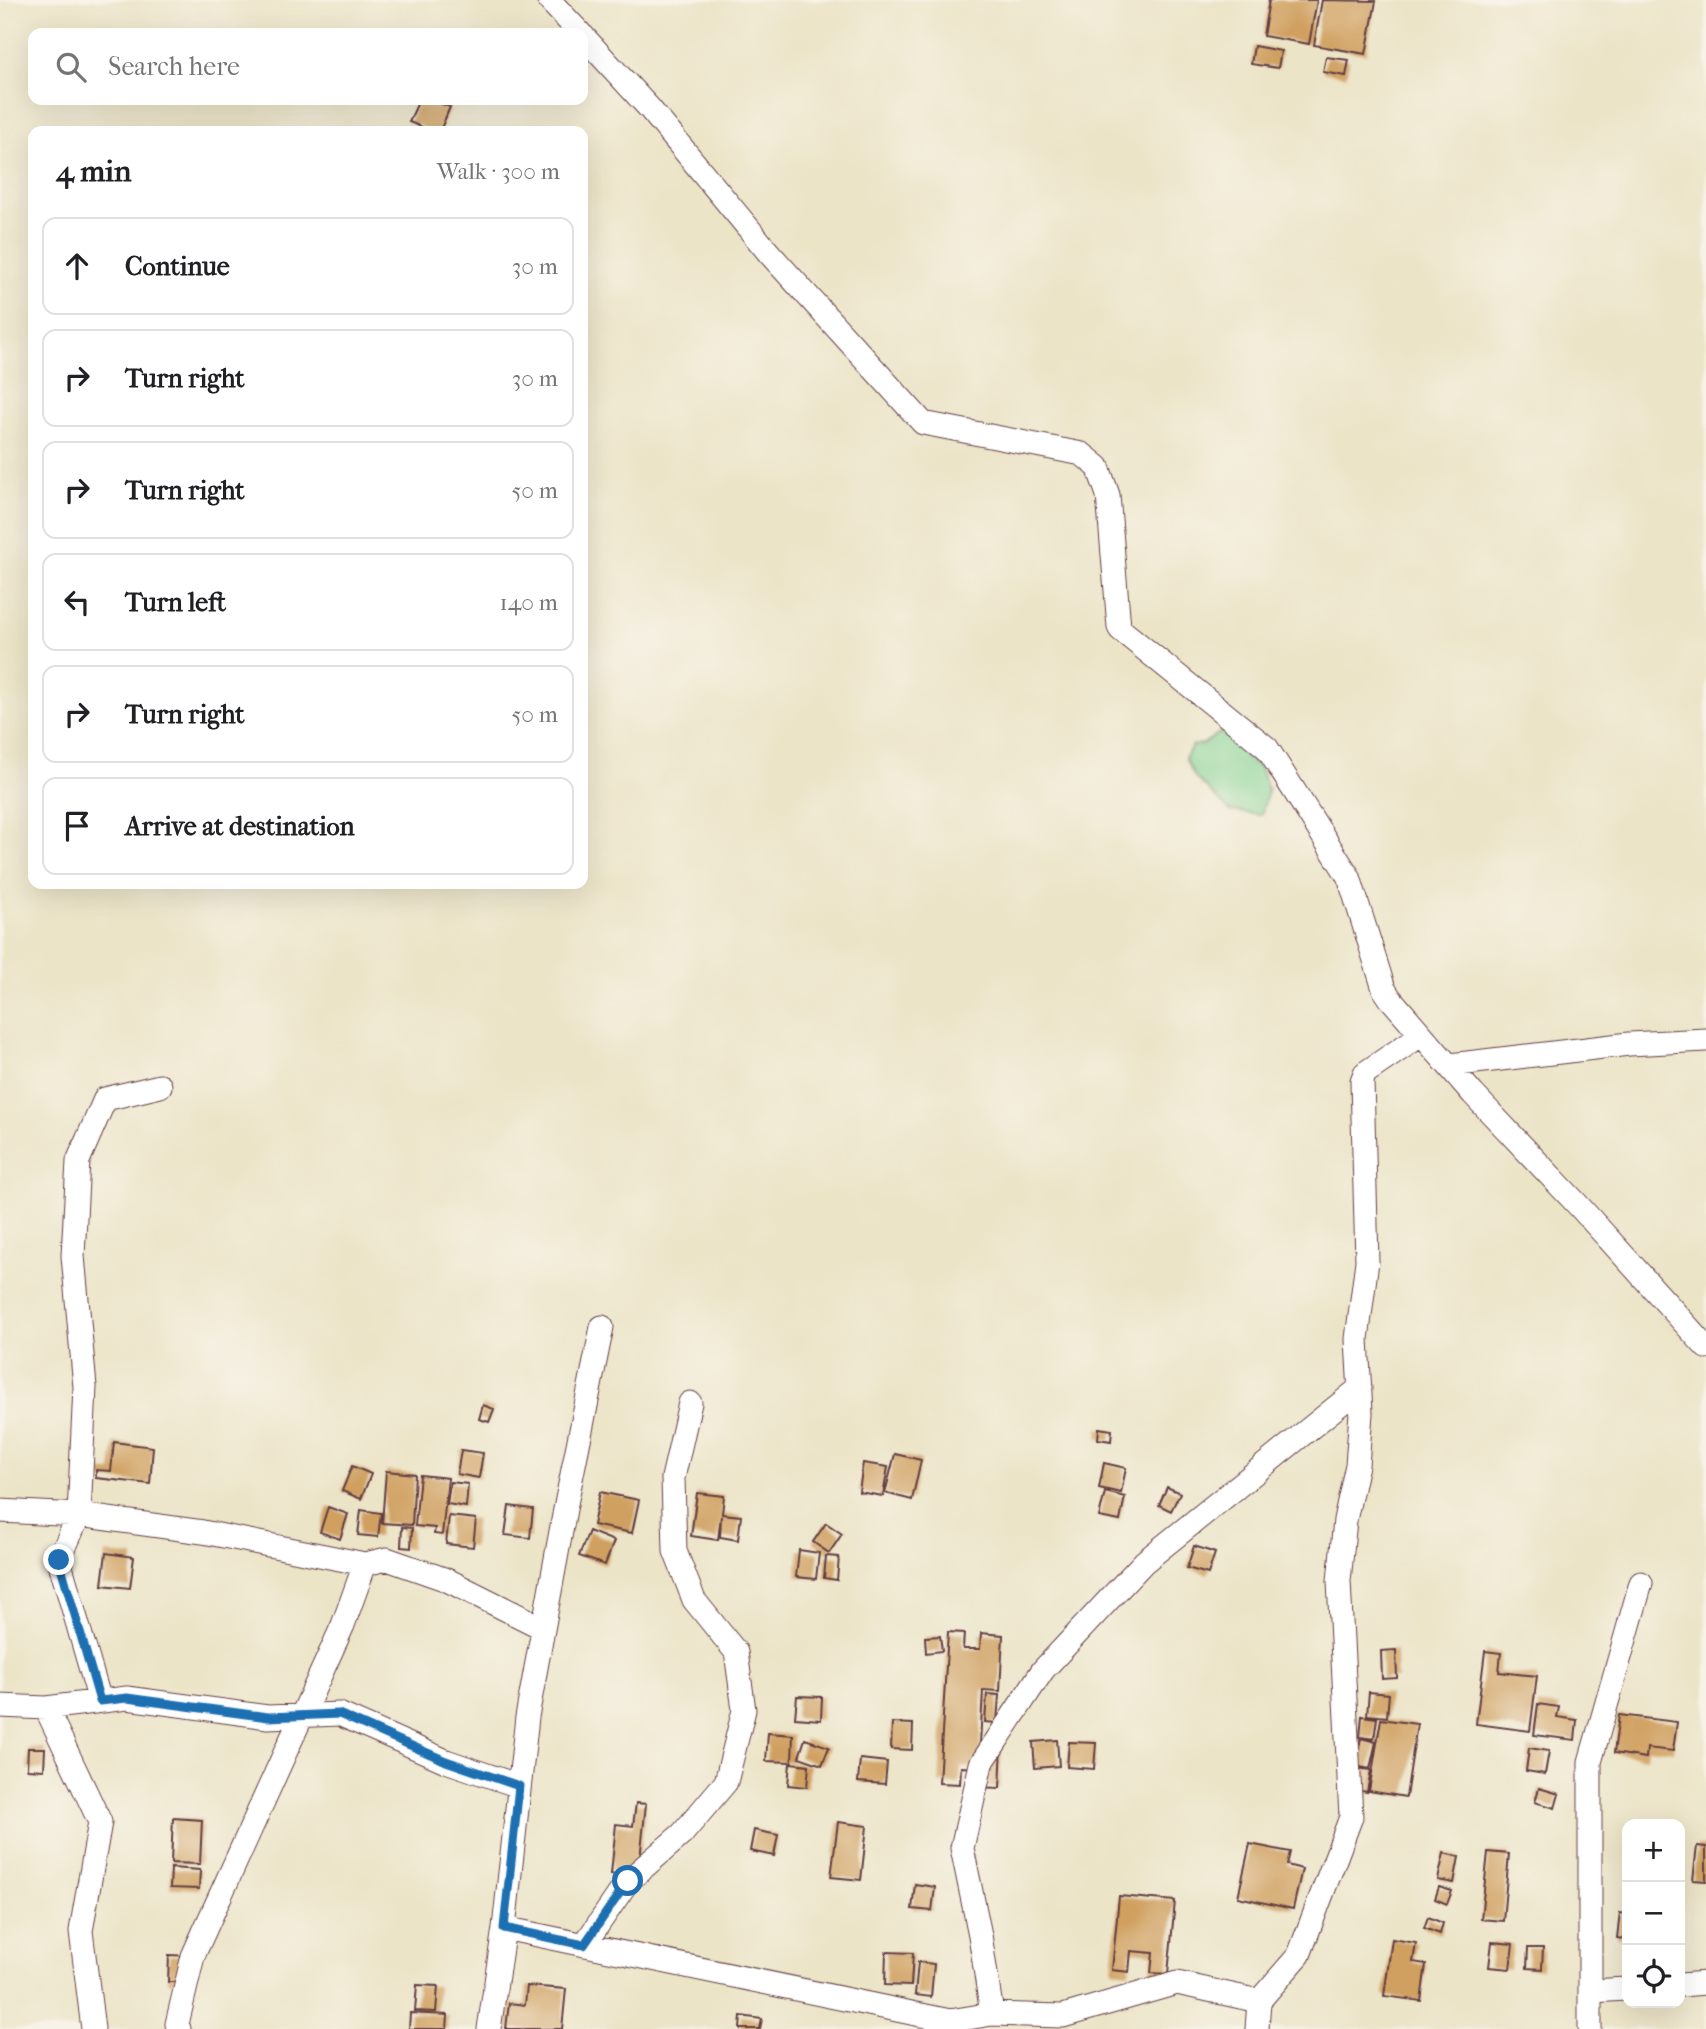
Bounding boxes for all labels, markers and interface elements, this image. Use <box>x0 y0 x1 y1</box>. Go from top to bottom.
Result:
search box <box>28 28 588 105</box>
icon: search <box>52 48 90 86</box>
text: Search here <box>108 51 240 82</box>
text: 4 min <box>56 154 131 189</box>
text: Walk · 300 m <box>437 158 560 185</box>
icon: ahead <box>58 247 96 285</box>
text: Continue <box>125 251 230 282</box>
text: 30 m <box>512 253 558 280</box>
icon: right <box>58 359 96 397</box>
text: Turn right <box>125 363 245 394</box>
text: 30 m <box>512 365 558 392</box>
icon: right <box>58 471 96 509</box>
text: Turn right <box>125 475 245 506</box>
text: 50 m <box>511 477 558 504</box>
icon: left <box>58 583 96 621</box>
text: Turn left <box>125 587 226 618</box>
text: 140 m <box>499 589 558 616</box>
icon: right <box>58 695 96 733</box>
text: Turn right <box>125 699 245 730</box>
text: 50 m <box>511 701 558 728</box>
icon: arrive <box>58 807 96 845</box>
text: Arrive at destination <box>125 811 355 842</box>
route end <box>43 1544 74 1575</box>
map controls <box>1622 1819 1685 2008</box>
button: + <box>1622 1819 1685 1882</box>
route start <box>612 1865 643 1896</box>
button: − <box>1622 1882 1685 1945</box>
button: locate <box>1622 1945 1685 2008</box>

